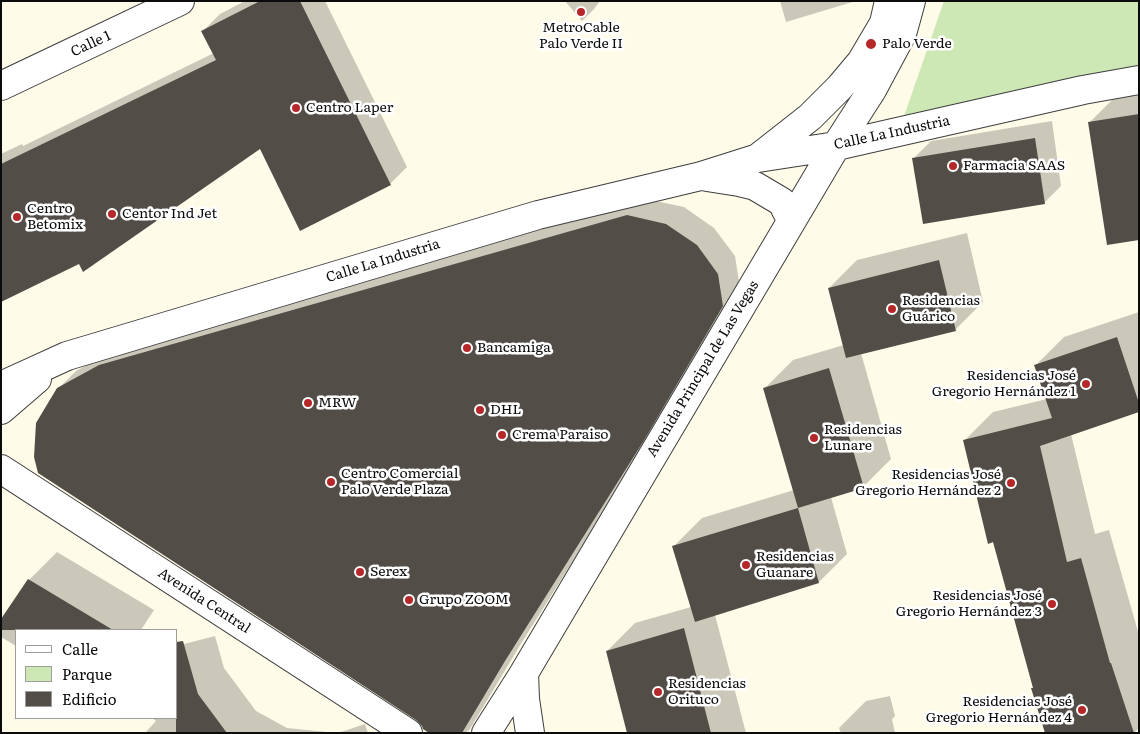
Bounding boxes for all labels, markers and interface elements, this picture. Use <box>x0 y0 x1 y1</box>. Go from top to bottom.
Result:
marker: MetroCable Palo Verde II <box>575 6 587 18</box>
place label: MetroCable Palo Verde II <box>539 20 623 52</box>
street label: Calle 1 <box>68 27 114 61</box>
place label: Palo Verde <box>882 36 952 52</box>
marker: Palo Verde <box>864 37 878 51</box>
place label: Centro Laper <box>306 100 393 116</box>
marker: Centro Laper <box>290 102 302 114</box>
street label: Calle La Industria <box>832 112 952 154</box>
place label: Farmacia SAAS <box>963 158 1065 174</box>
marker: Farmacia SAAS <box>947 160 959 172</box>
place label: Centro Betomix <box>27 201 83 233</box>
place label: Centor Ind Jet <box>122 206 217 222</box>
marker: Centor Ind Jet <box>106 208 118 220</box>
marker: Centro Betomix <box>11 211 23 223</box>
street label: Calle La Industria <box>324 236 442 286</box>
street label: Avenida Principal de Las Vegas <box>644 278 762 460</box>
place label: Residencias Guárico <box>902 293 980 326</box>
marker: Residencias Guárico <box>886 303 898 315</box>
place label: Bancamiga <box>477 340 551 356</box>
marker: Bancamiga <box>461 342 473 354</box>
place label: Residencias José Gregorio Hernández 1 <box>932 368 1076 401</box>
marker: Residencias José Gregorio Hernández 1 <box>1080 378 1092 390</box>
place label: MRW <box>318 395 356 411</box>
marker: MRW <box>302 397 314 409</box>
place label: DHL <box>490 402 521 418</box>
marker: DHL <box>474 404 486 416</box>
place label: Residencias Lunare <box>824 422 902 454</box>
place label: Crema Paraiso <box>512 427 609 443</box>
marker: Crema Paraiso <box>496 429 508 441</box>
marker: Residencias Lunare <box>808 432 820 444</box>
place label: Centro Comercial Palo Verde Plaza <box>341 466 458 498</box>
place label: Residencias José Gregorio Hernández 2 <box>855 467 1001 500</box>
marker: Centro Comercial Palo Verde Plaza <box>325 476 337 488</box>
marker: Residencias José Gregorio Hernández 2 <box>1005 477 1017 489</box>
place label: Residencias Guanare <box>756 549 834 582</box>
marker: Residencias Guanare <box>740 559 752 571</box>
place label: Serex <box>370 564 407 580</box>
street label: Avenida Central <box>155 565 253 637</box>
marker: Serex <box>354 566 366 578</box>
place label: Residencias José Gregorio Hernández 3 <box>896 588 1042 620</box>
place label: Grupo ZOOM <box>419 592 509 608</box>
marker: Grupo ZOOM <box>403 594 415 606</box>
marker: Residencias José Gregorio Hernández 3 <box>1046 598 1058 610</box>
legend <box>15 629 178 719</box>
text: Calle <box>62 637 98 660</box>
text: Parque <box>62 662 112 685</box>
place label: Residencias Orituco <box>668 676 746 709</box>
marker: Residencias Orituco <box>652 686 664 698</box>
text: Edificio <box>62 687 117 710</box>
place label: Residencias José Gregorio Hernández 4 <box>926 694 1072 726</box>
marker: Residencias José Gregorio Hernández 4 <box>1076 704 1088 716</box>

